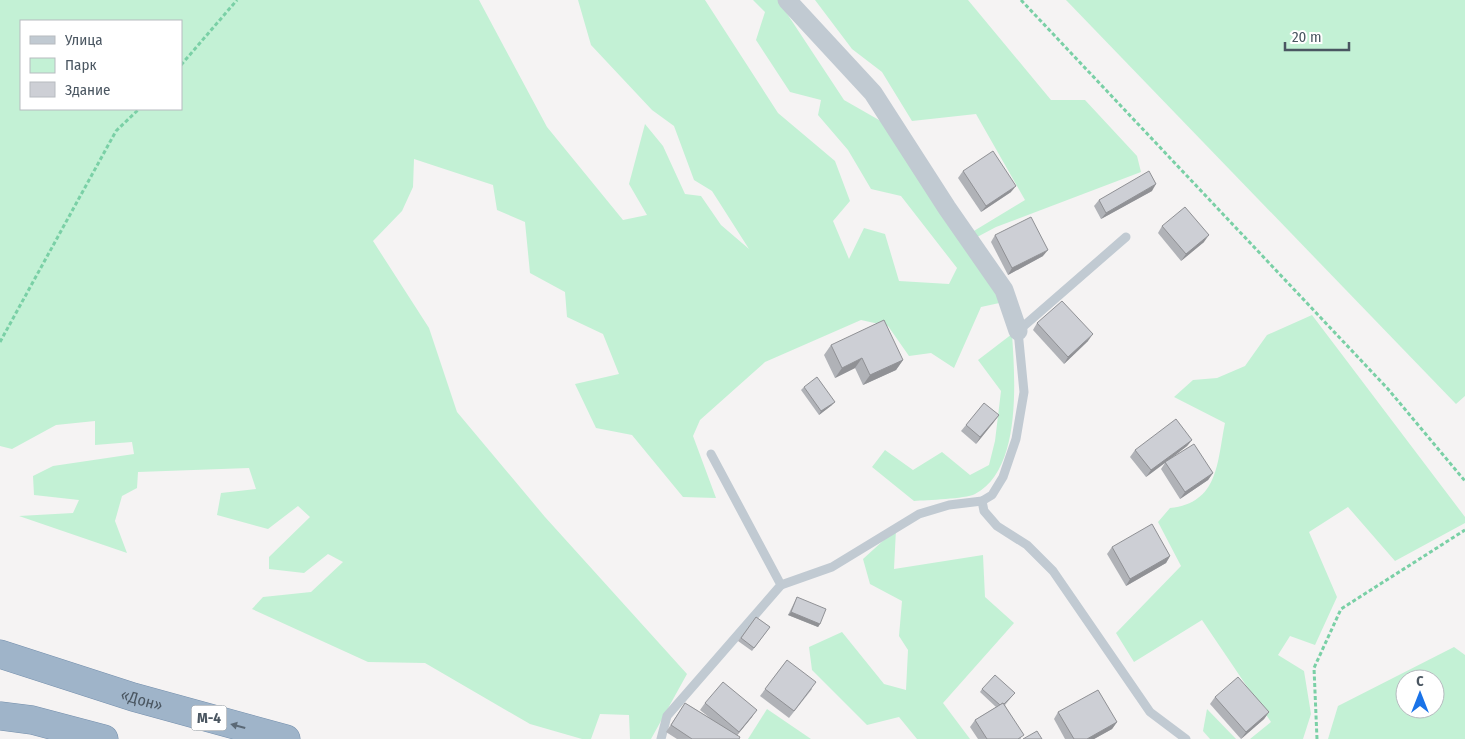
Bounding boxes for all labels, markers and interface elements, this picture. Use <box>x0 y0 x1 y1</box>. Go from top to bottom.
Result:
legend <box>20 20 182 110</box>
scale bar <box>1285 20 1349 52</box>
text: 20 m <box>1292 28 1322 46</box>
text: Улица <box>64 31 103 49</box>
text: Парк <box>65 56 96 74</box>
text: Здание <box>65 81 111 99</box>
north arrow <box>1395 669 1445 719</box>
text: С <box>1416 673 1424 690</box>
street label: «Дон» <box>118 684 165 714</box>
road number: М-4 <box>192 706 226 730</box>
one-way arrow <box>231 722 246 730</box>

